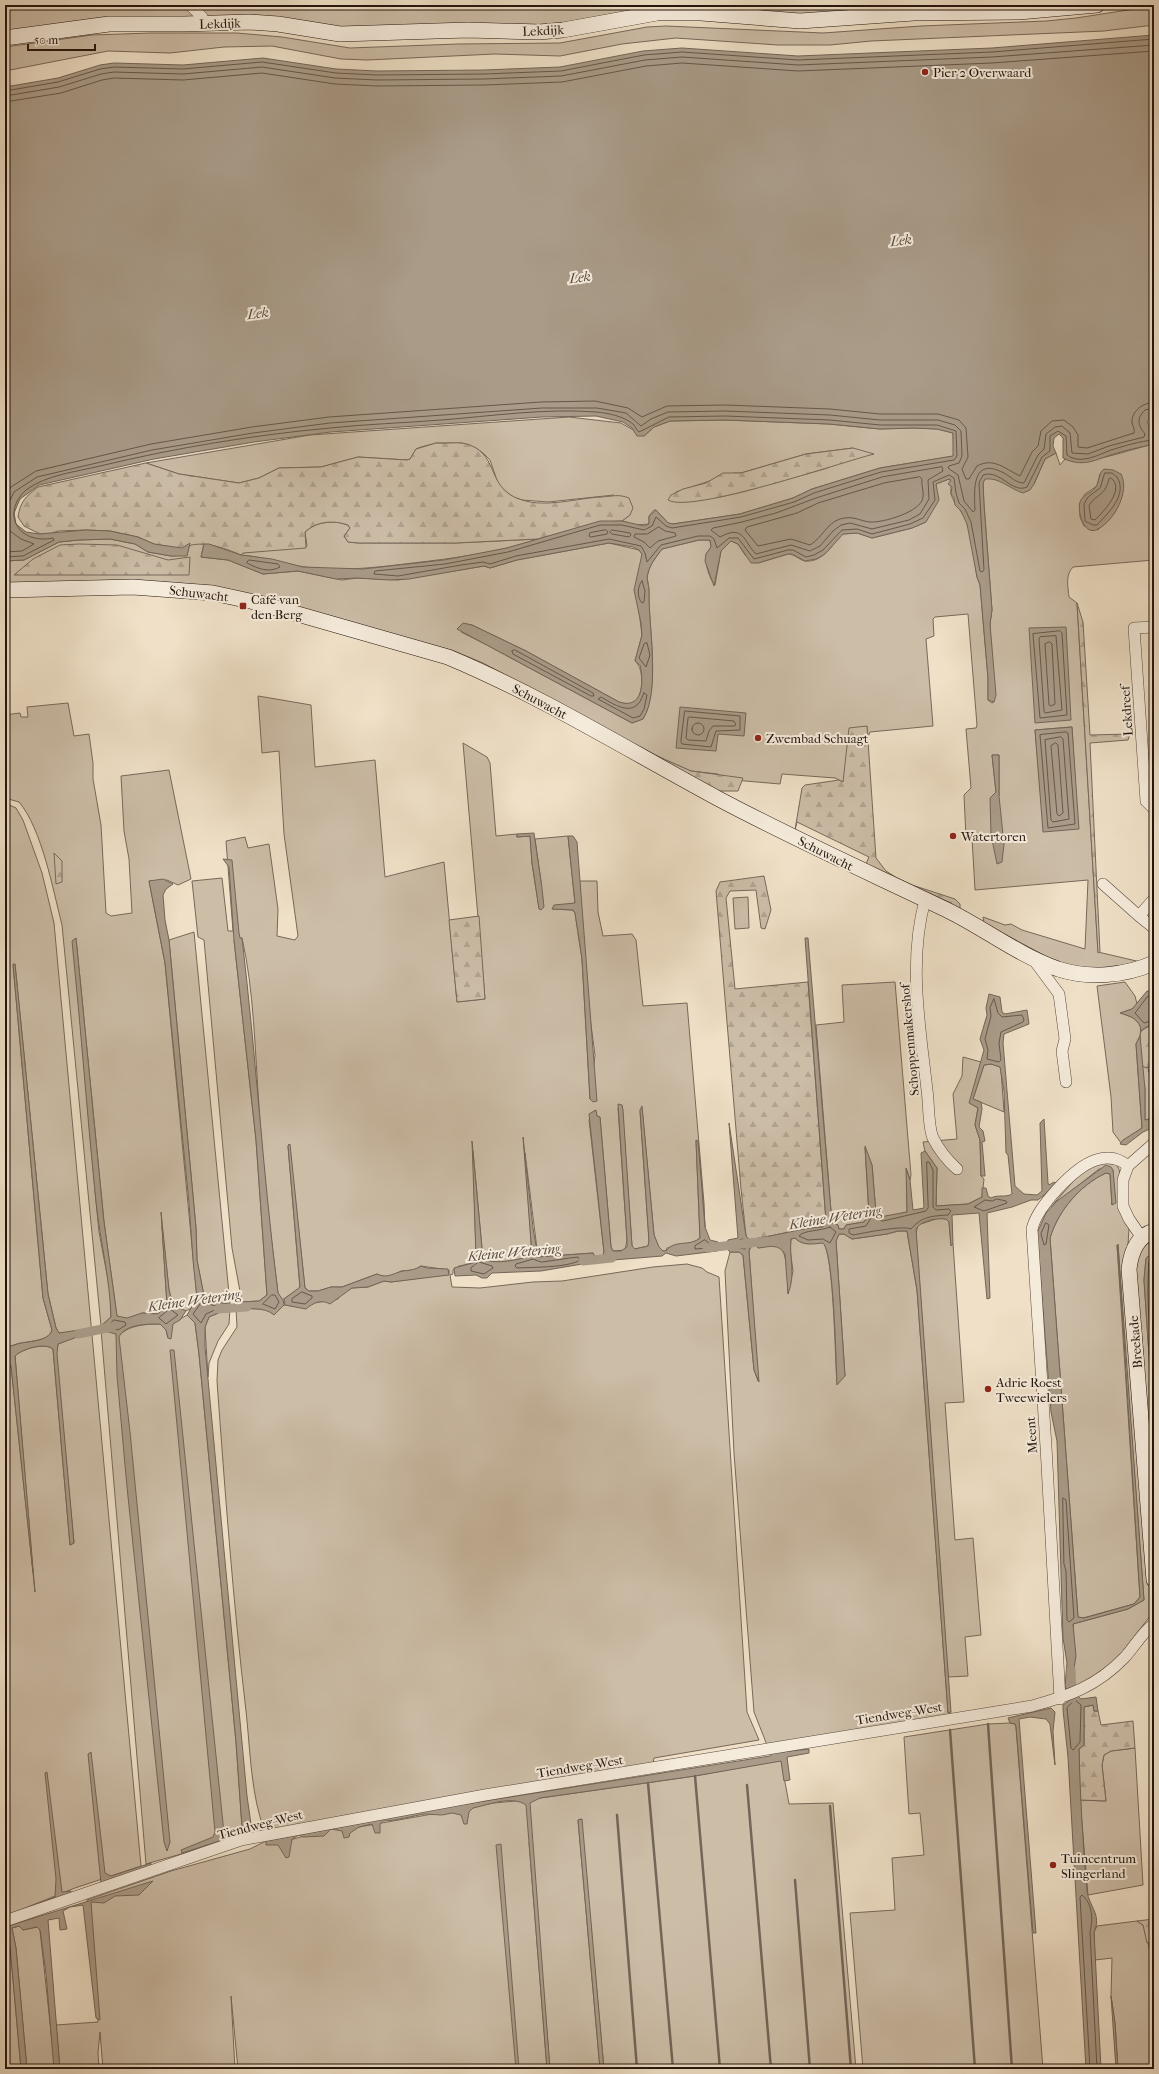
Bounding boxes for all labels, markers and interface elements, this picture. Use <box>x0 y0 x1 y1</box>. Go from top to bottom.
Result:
street label: Lekdijk <box>199 15 241 32</box>
street label: Lekdijk <box>522 22 565 39</box>
scale bar <box>28 26 95 52</box>
text: 50 m <box>34 33 58 47</box>
place label: Pier 2 Overwaard <box>933 65 1032 80</box>
marker: Pier 2 Overwaard <box>920 67 930 77</box>
water label: Lek <box>888 231 913 250</box>
water label: Lek <box>567 268 592 287</box>
water label: Lek <box>245 304 270 323</box>
street label: Schuwacht <box>168 582 230 605</box>
place label: Café van den Berg <box>251 592 303 622</box>
marker: Café van den Berg <box>238 601 248 611</box>
street label: Schuwacht <box>510 681 570 722</box>
street label: Lekdreef <box>1117 683 1136 737</box>
place label: Zwembad Schuagt <box>766 731 869 746</box>
marker: Zwembad Schuagt <box>753 733 763 743</box>
place label: Watertoren <box>960 829 1027 844</box>
marker: Watertoren <box>948 831 958 841</box>
street label: Schuwacht <box>796 833 856 874</box>
street label: Schoppenmakershof <box>897 981 922 1097</box>
water label: Kleine Wetering <box>787 1202 883 1233</box>
water label: Kleine Wetering <box>466 1240 562 1265</box>
water label: Kleine Wetering <box>146 1286 242 1316</box>
street label: Breekade <box>1126 1314 1145 1369</box>
place label: Adrie Roest Tweewielers <box>995 1375 1067 1405</box>
marker: Adrie Roest Tweewielers <box>983 1384 993 1394</box>
street label: Meent <box>1023 1416 1040 1454</box>
street label: Tiendweg-West <box>855 1699 944 1728</box>
street label: Tiendweg-West <box>536 1752 625 1781</box>
street label: Tiendweg-West <box>216 1807 305 1842</box>
place label: Tuincentrum Slingerland <box>1061 1851 1136 1881</box>
marker: Tuincentrum Slingerland <box>1048 1860 1058 1870</box>

